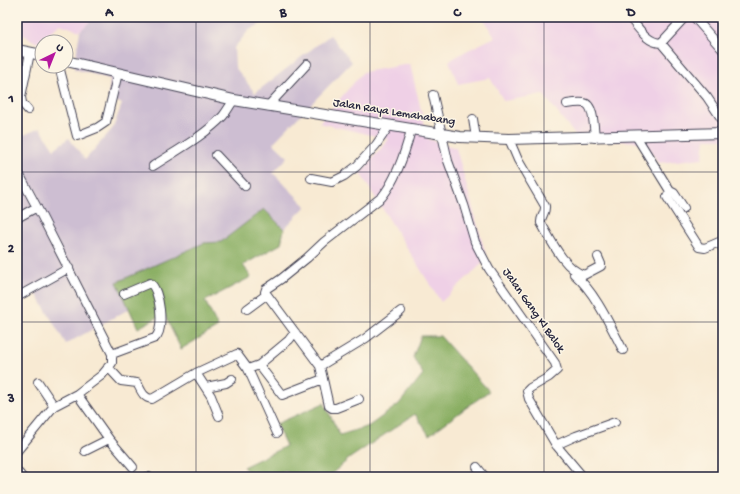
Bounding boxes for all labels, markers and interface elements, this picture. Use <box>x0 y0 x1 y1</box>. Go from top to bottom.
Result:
text: A <box>104 6 114 21</box>
text: B <box>279 6 288 21</box>
text: C <box>452 6 462 21</box>
text: D <box>626 6 636 21</box>
north arrow <box>34 34 74 74</box>
text: U <box>53 42 66 55</box>
text: 1 <box>7 92 14 107</box>
street label: Jalan Raya Lemahabang <box>332 96 456 130</box>
text: 2 <box>8 242 15 257</box>
street label: Jalan Gang Kl Balok <box>499 266 568 357</box>
text: 3 <box>7 392 15 407</box>

